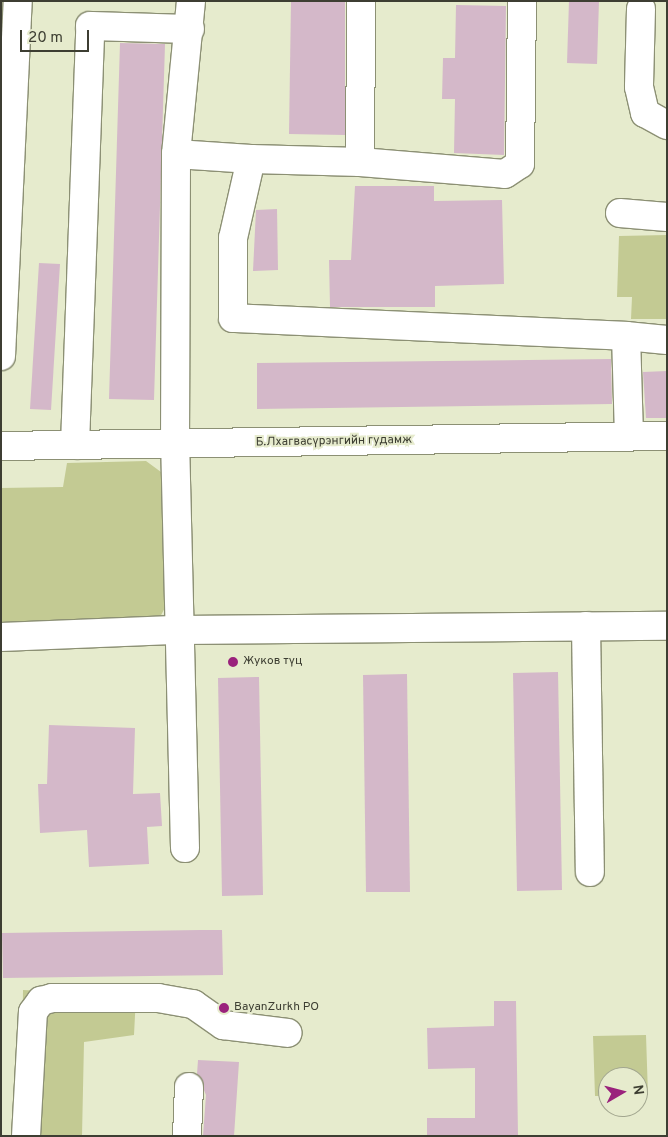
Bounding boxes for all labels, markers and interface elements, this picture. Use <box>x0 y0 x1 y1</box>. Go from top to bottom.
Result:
scale bar <box>22 20 91 52</box>
text: 20 m <box>28 29 63 48</box>
street label: Б.Лхагвасүрэнгийн гудамж <box>256 433 412 451</box>
place label: Жуков түц <box>243 655 302 669</box>
marker: Жуков түц <box>227 656 239 668</box>
place label: BayanZurkh PO <box>234 1001 319 1015</box>
marker: BayanZurkh PO <box>218 1002 230 1014</box>
north arrow <box>598 1067 648 1117</box>
text: N <box>628 1084 646 1096</box>

